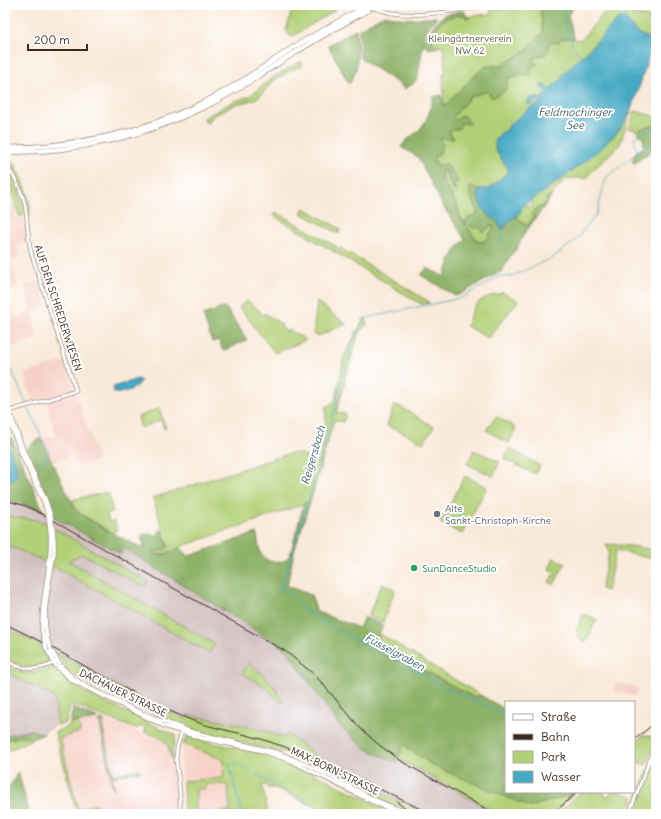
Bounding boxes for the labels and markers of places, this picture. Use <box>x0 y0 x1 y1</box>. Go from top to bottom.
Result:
place label: Alte Sankt-Christoph-Kirche <box>445 502 551 527</box>
marker: Alte Sankt-Christoph-Kirche <box>432 509 442 519</box>
place label: SunDanceStudio <box>422 562 497 575</box>
marker: SunDanceStudio <box>409 563 419 573</box>

